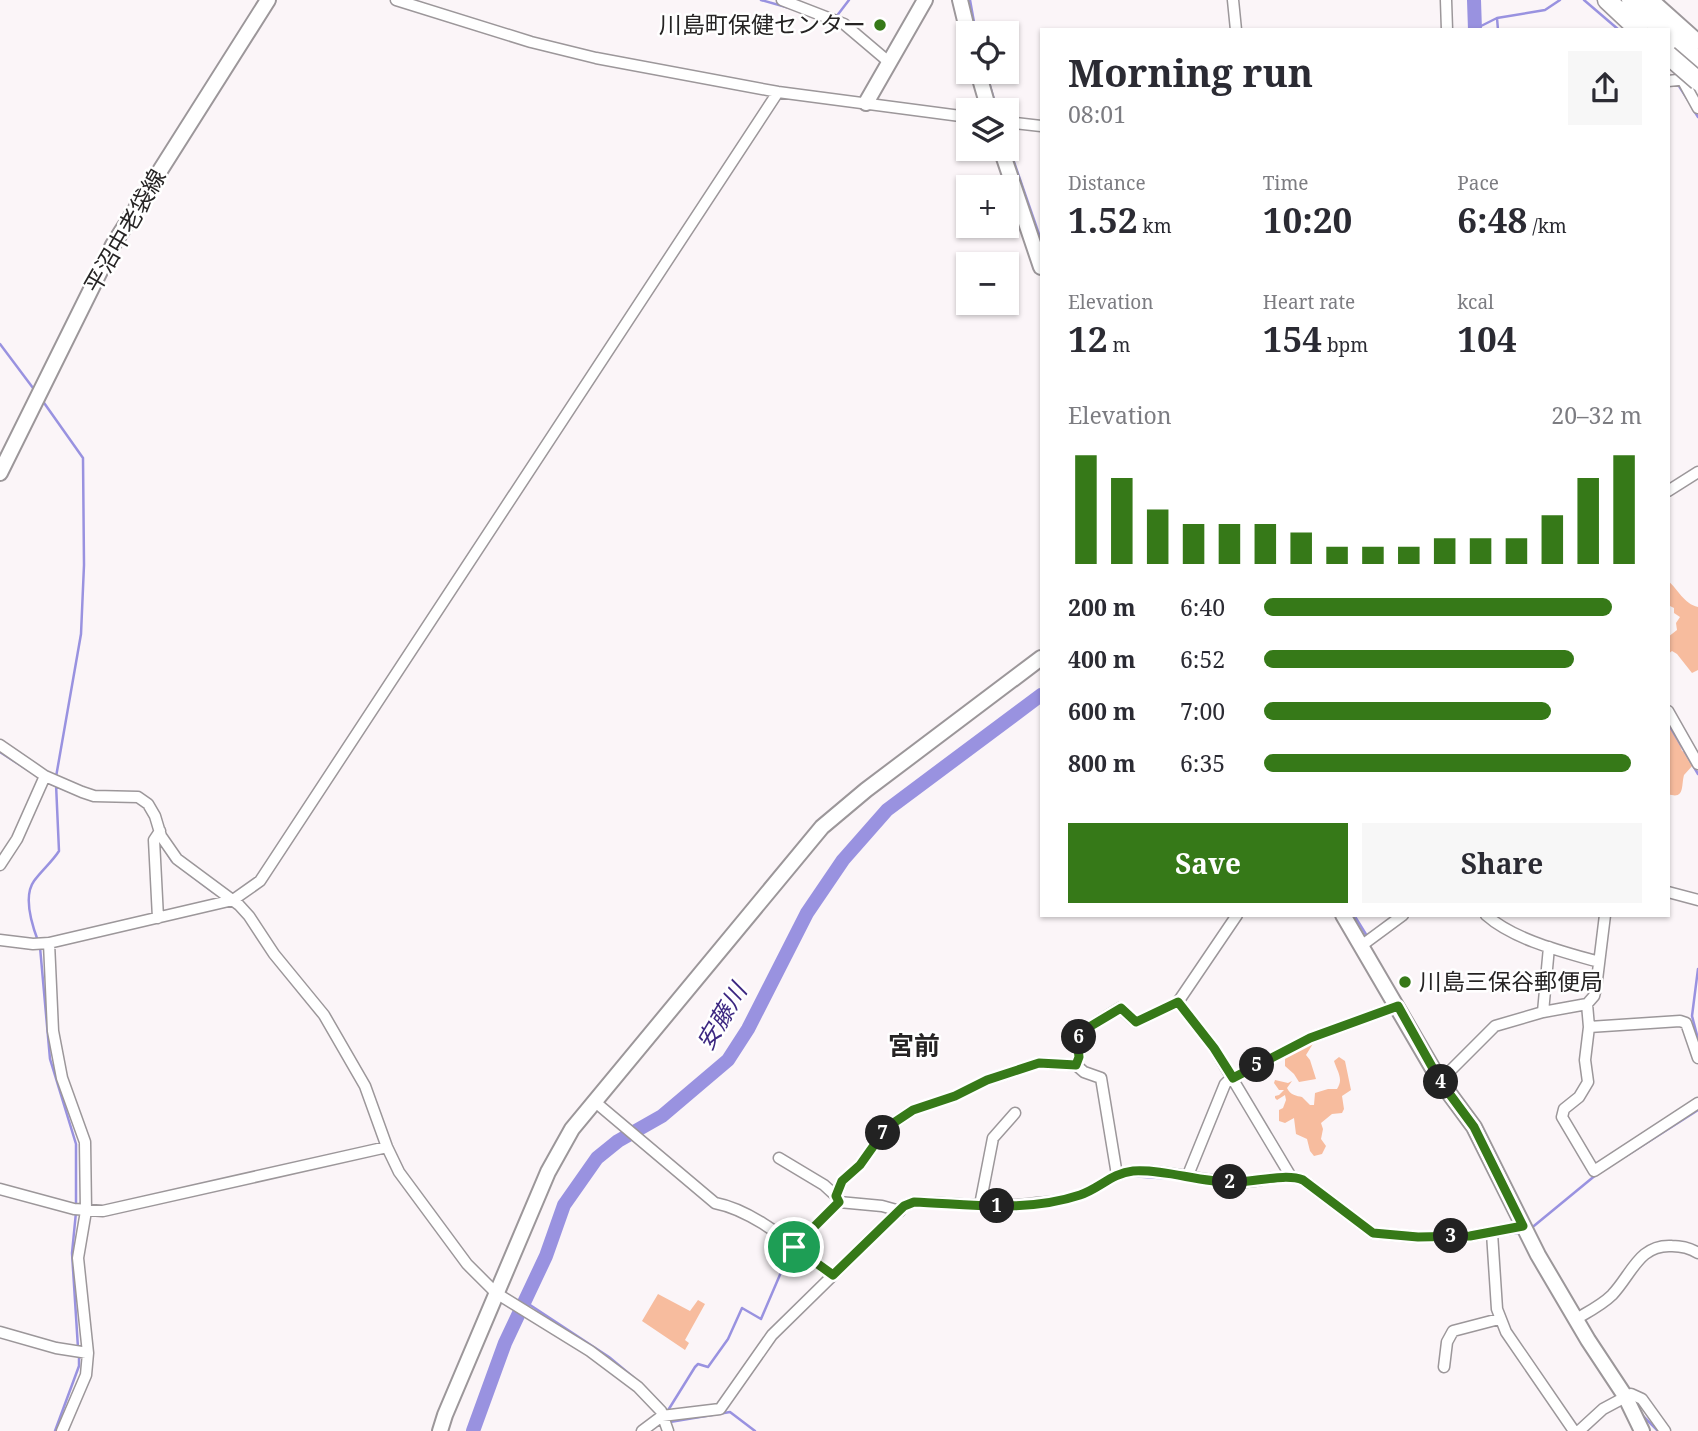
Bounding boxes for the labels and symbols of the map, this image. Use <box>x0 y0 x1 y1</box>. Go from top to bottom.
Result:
place label: 川島町保健センター <box>659 8 866 40</box>
marker: 川島町保健センター <box>872 17 888 33</box>
street label: 平沼中老袋線 <box>76 163 172 298</box>
place label: 川島三保谷郵便局 <box>1419 965 1603 997</box>
water label: 安藤川 <box>688 974 755 1056</box>
marker: 川島三保谷郵便局 <box>1397 974 1413 990</box>
pin: 6 <box>1062 1020 1096 1054</box>
district label: 宮前 <box>888 1027 940 1063</box>
pin: 5 <box>1240 1048 1274 1082</box>
pin: 4 <box>1424 1064 1458 1100</box>
pin: 7 <box>866 1116 900 1150</box>
pin: 2 <box>1212 1164 1248 1200</box>
pin: 1 <box>979 1188 1014 1224</box>
pin <box>764 1217 824 1277</box>
pin: 3 <box>1434 1218 1468 1254</box>

